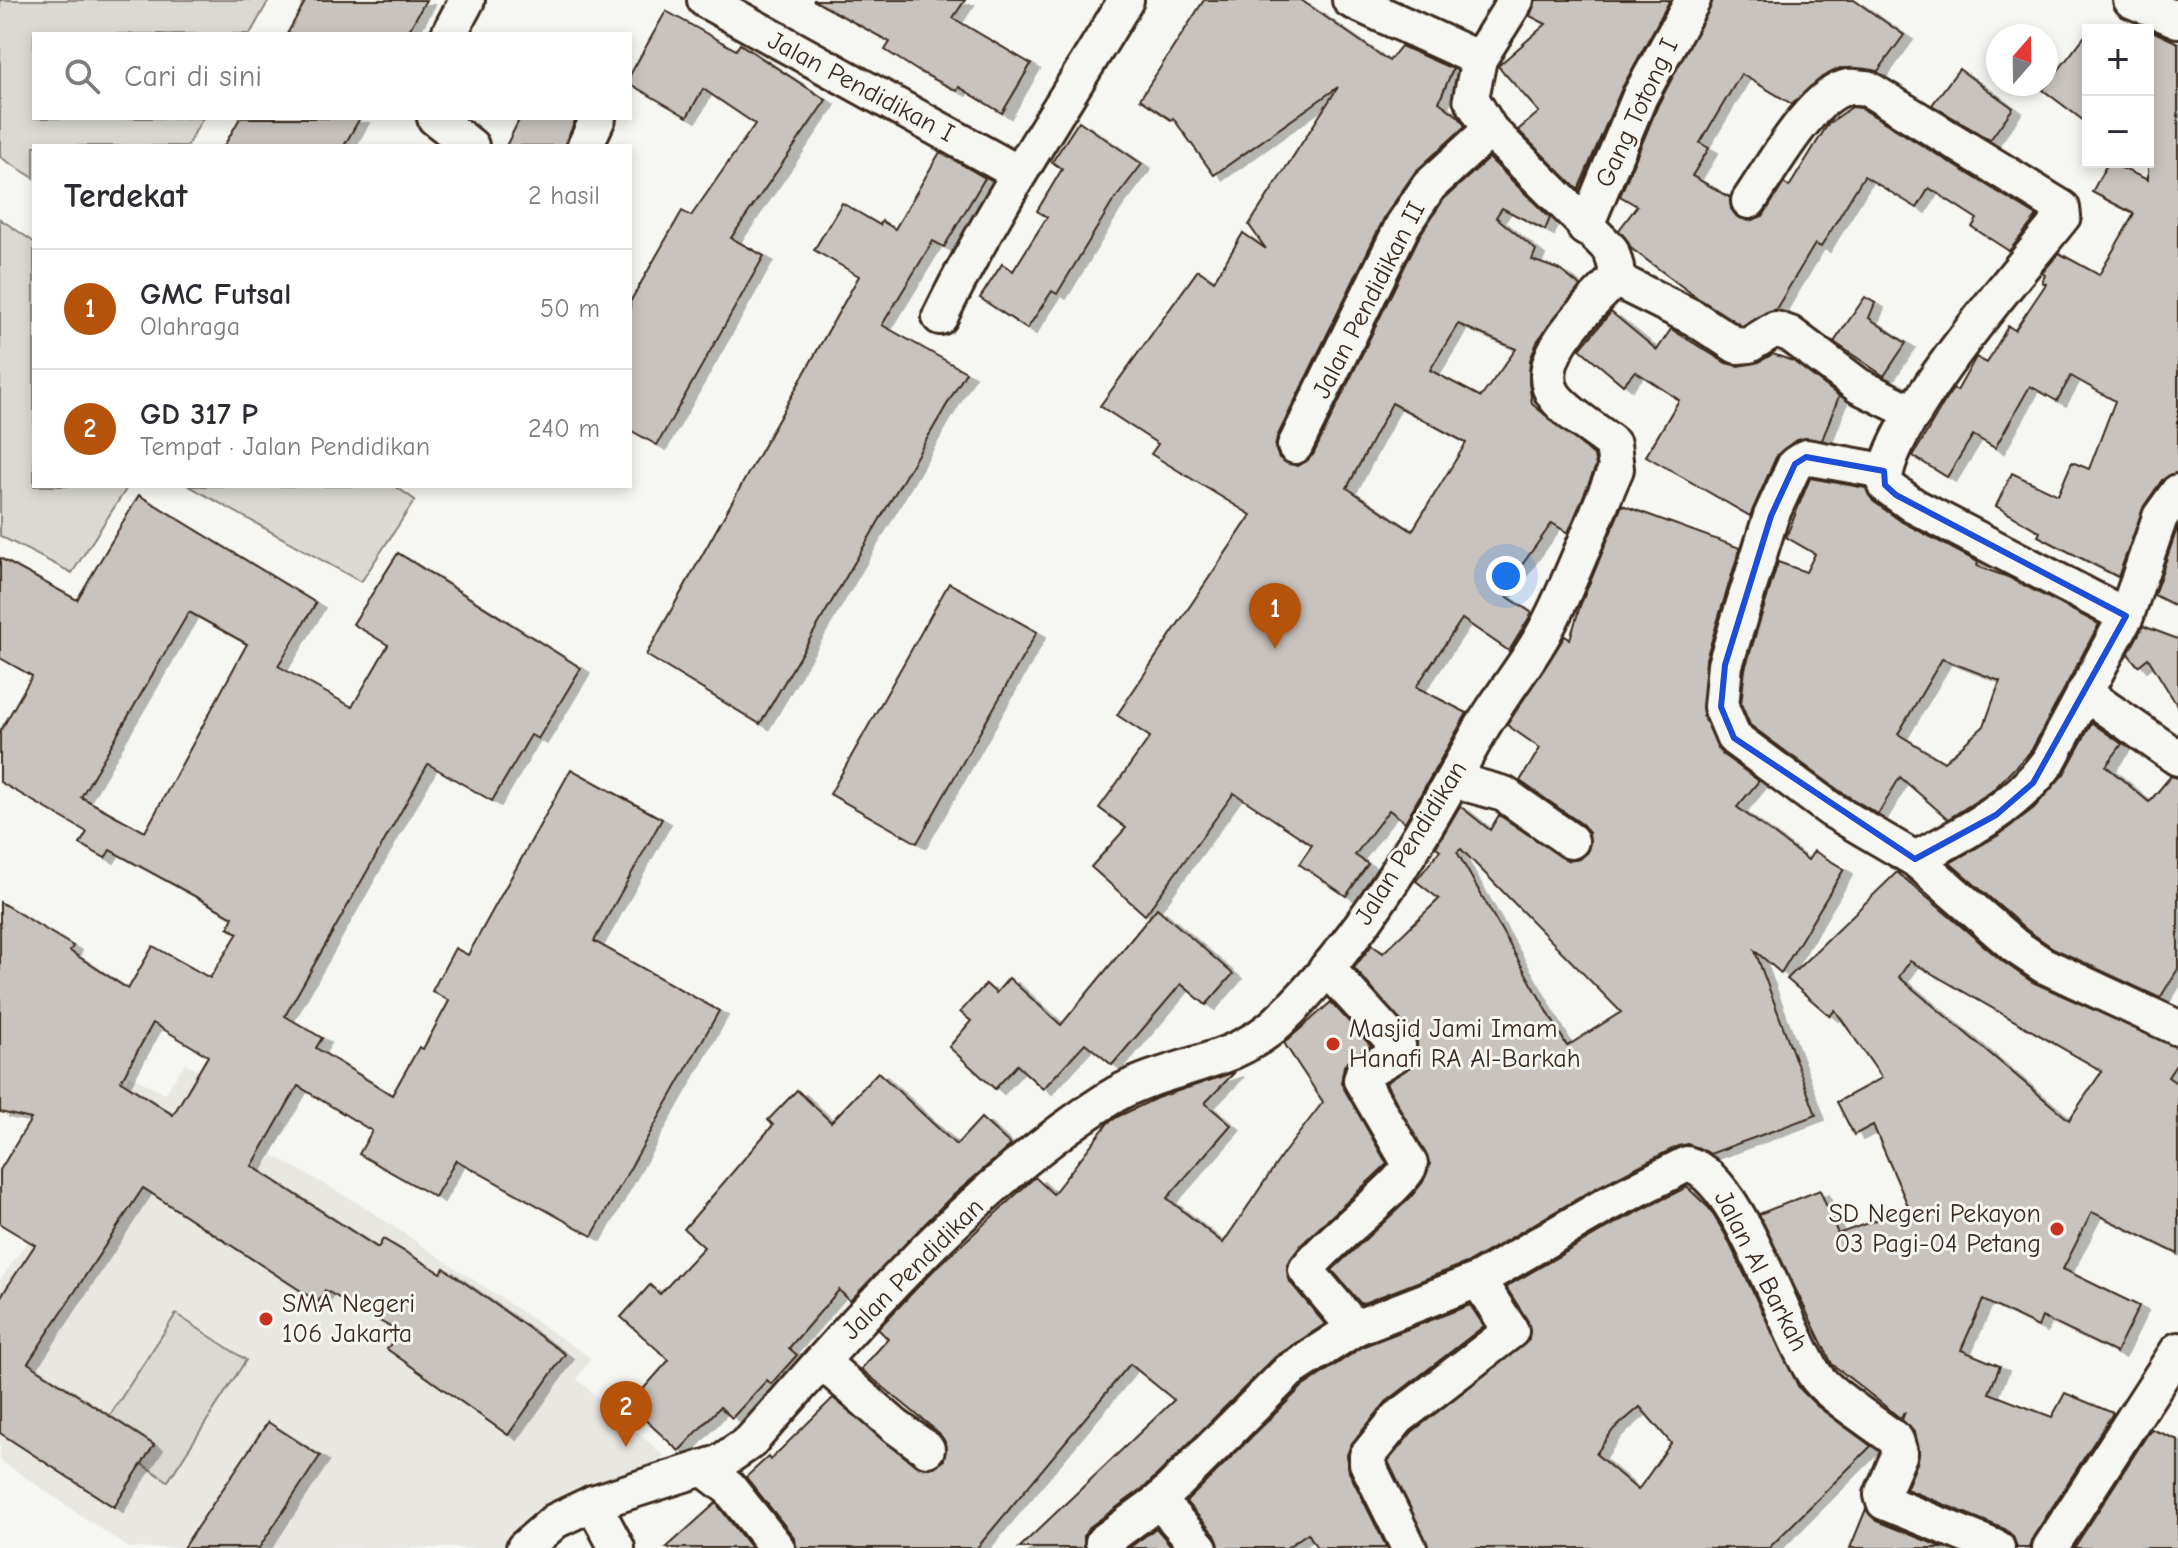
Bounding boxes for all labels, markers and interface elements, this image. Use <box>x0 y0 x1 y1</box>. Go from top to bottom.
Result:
north arrow <box>1986 24 2058 96</box>
map controls <box>2082 24 2154 168</box>
button: + <box>2082 24 2154 96</box>
street label: Jalan Pendidikan I <box>763 25 959 149</box>
search box <box>32 32 632 120</box>
street label: Gang Totong I <box>1589 34 1685 192</box>
icon: search <box>60 54 104 98</box>
text: Cari di sini <box>124 59 262 94</box>
button: − <box>2082 96 2154 168</box>
text: Terdekat <box>64 176 187 216</box>
text: 2 hasil <box>528 181 600 211</box>
street label: Jalan Pendidikan II <box>1306 197 1432 403</box>
text: GMC Futsal <box>140 277 291 312</box>
text: 1 <box>85 294 95 324</box>
text: 50 m <box>540 294 600 324</box>
text: Olahraga <box>140 312 240 342</box>
text: GD 317 P <box>140 397 258 432</box>
text: 2 <box>84 414 96 444</box>
text: 240 m <box>528 414 600 444</box>
text: Tempat · Jalan Pendidikan <box>140 432 430 462</box>
your location <box>1486 556 1526 596</box>
pin: 1 <box>1249 583 1301 649</box>
street label: Jalan Pendidikan <box>1349 756 1473 930</box>
place label: Masjid Jami Imam Hanafi RA Al-Barkah <box>1349 1014 1581 1074</box>
marker: Masjid Jami Imam Hanafi RA Al-Barkah <box>1324 1035 1342 1053</box>
street label: Jalan Al Barkah <box>1708 1186 1814 1356</box>
street label: Jalan Pendidikan <box>836 1192 990 1346</box>
place label: SD Negeri Pekayon 03 Pagi-04 Petang <box>1828 1199 2041 1259</box>
marker: SD Negeri Pekayon 03 Pagi-04 Petang <box>2048 1220 2066 1238</box>
place label: SMA Negeri 106 Jakarta <box>282 1289 415 1349</box>
marker: SMA Negeri 106 Jakarta <box>257 1310 275 1328</box>
pin: 2 <box>600 1381 652 1447</box>

